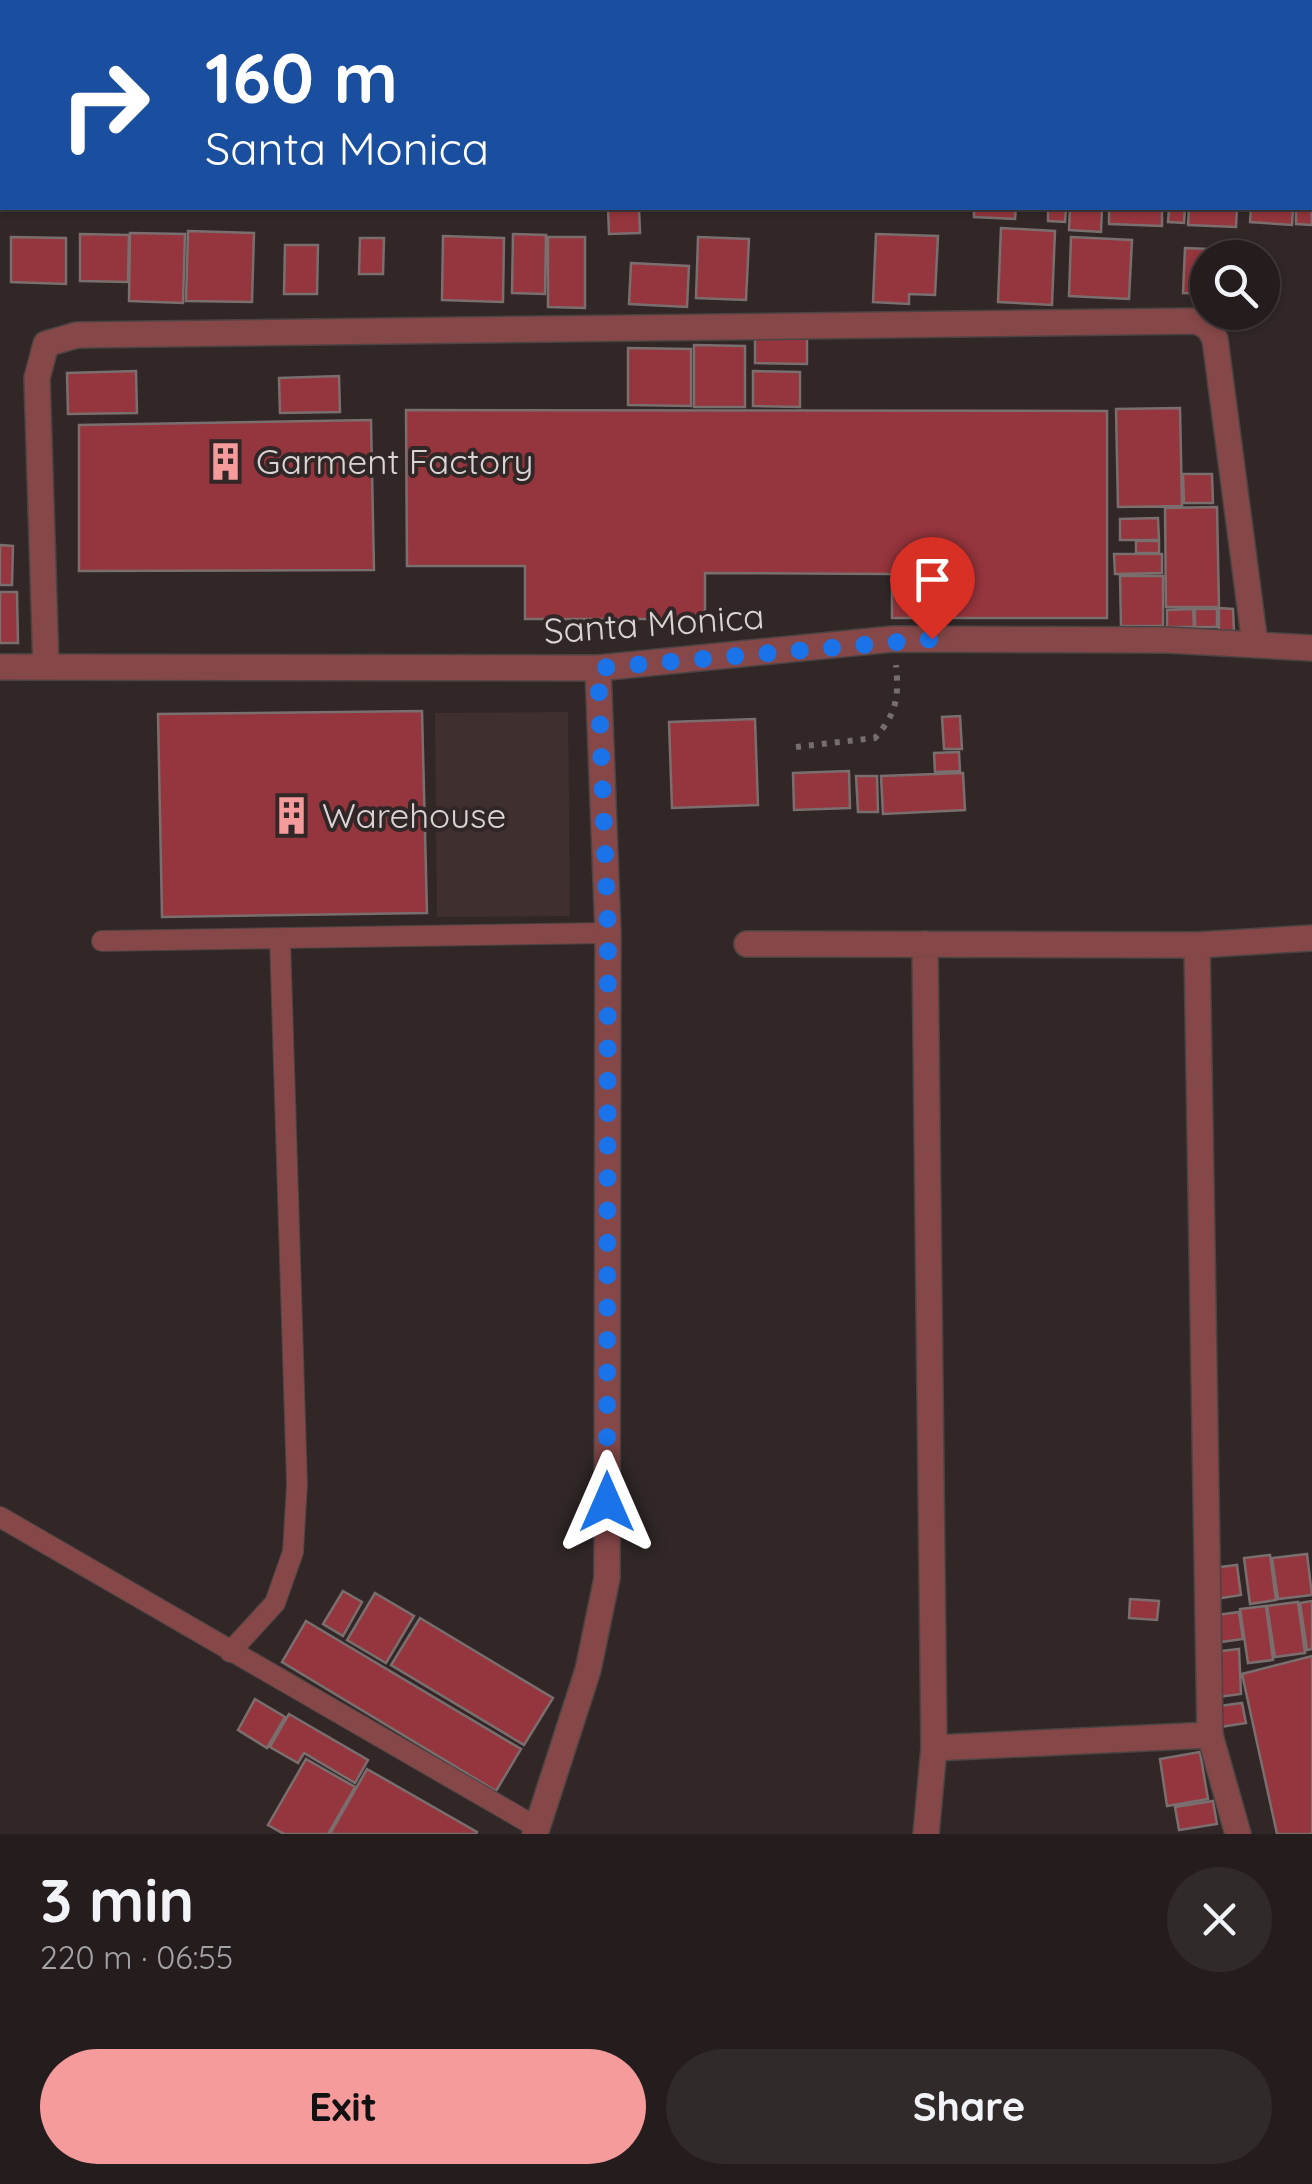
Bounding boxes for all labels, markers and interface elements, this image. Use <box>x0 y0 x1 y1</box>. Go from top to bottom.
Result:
text: 160 m <box>205 33 398 121</box>
icon: right <box>40 40 170 170</box>
text: Santa Monica <box>205 120 489 176</box>
map controls <box>1190 240 1280 330</box>
button: search <box>1190 240 1280 330</box>
place label: Garment Factory <box>256 439 533 483</box>
building icon: Garment Factory <box>205 441 247 483</box>
pin <box>890 537 975 640</box>
icon: arrive <box>905 552 960 607</box>
street label: Santa Monica <box>542 593 766 653</box>
place label: Warehouse <box>322 793 506 837</box>
building icon: Warehouse <box>271 795 313 837</box>
position arrow <box>555 1450 659 1554</box>
text: 3 min <box>40 1862 194 1937</box>
button: close <box>1167 1867 1272 1972</box>
text: 220 m · 06:55 <box>40 1937 233 1977</box>
button: Exit <box>40 2049 646 2164</box>
button: Share <box>666 2049 1272 2164</box>

